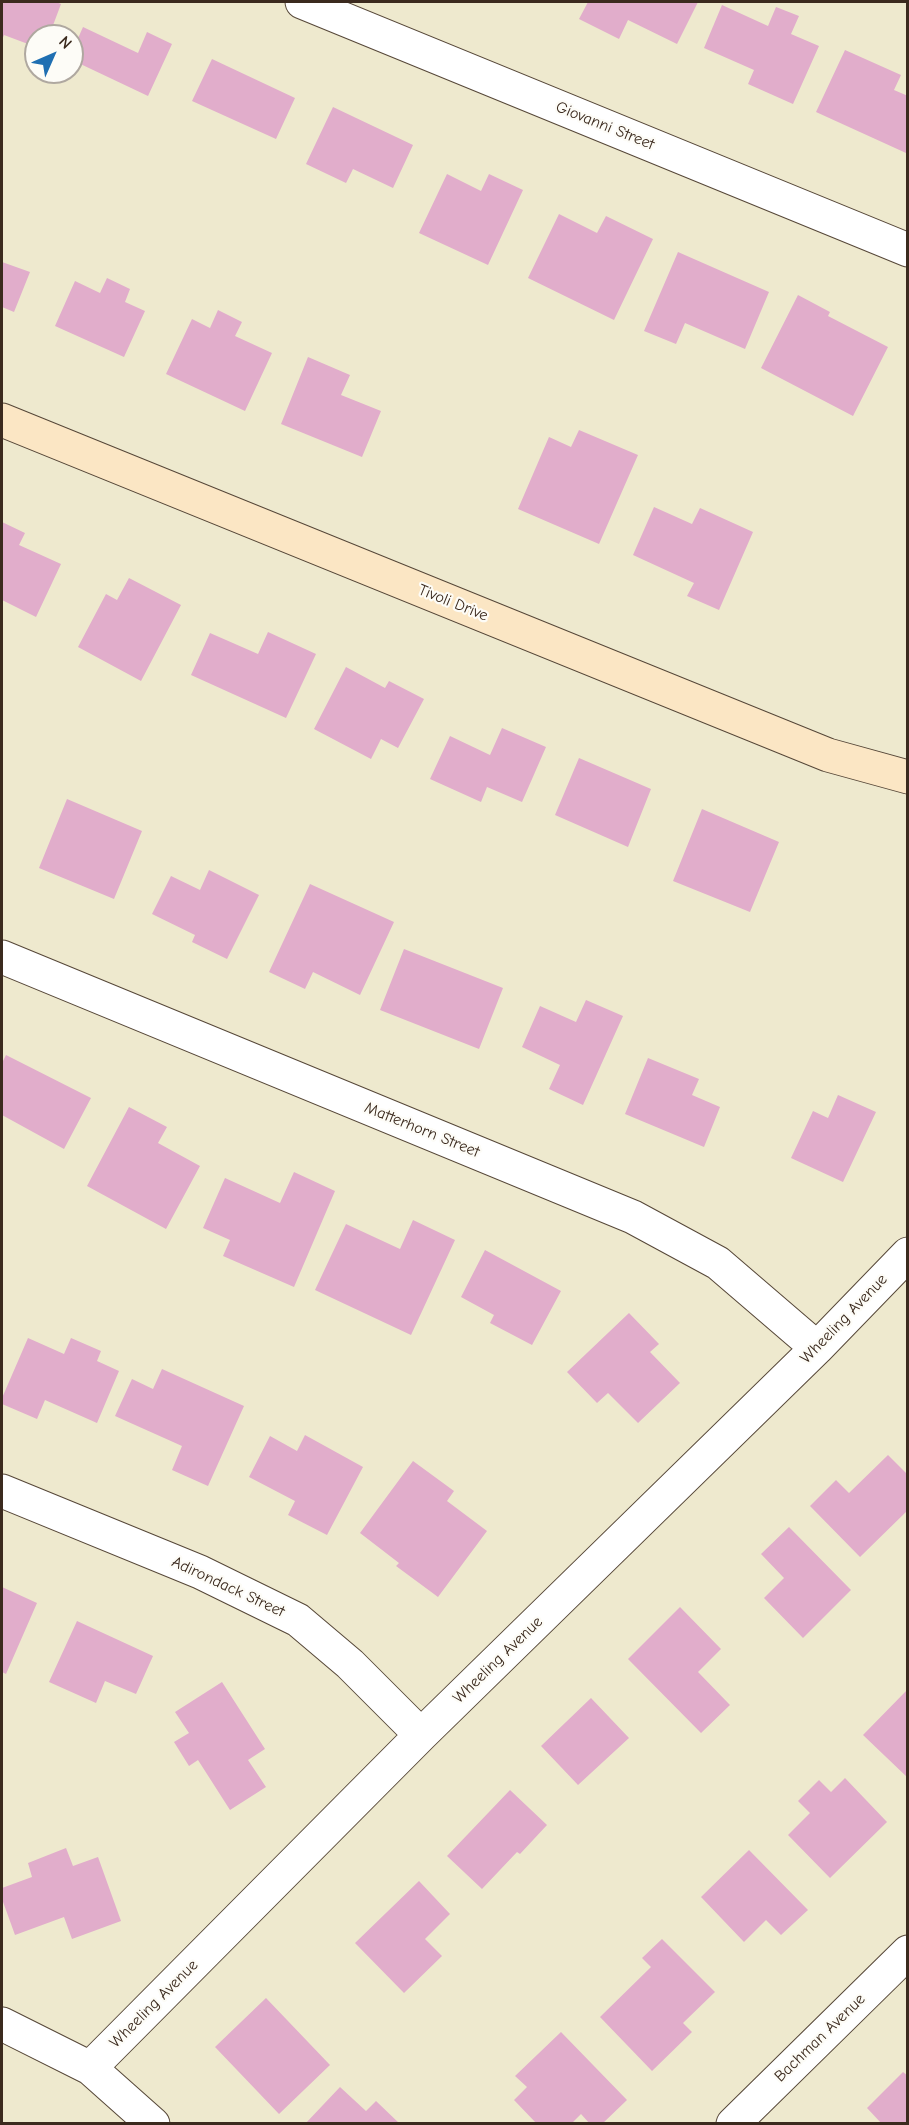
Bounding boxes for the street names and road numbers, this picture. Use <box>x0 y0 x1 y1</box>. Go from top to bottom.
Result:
street label: Giovanni Street <box>553 97 657 155</box>
street label: Tivoli Drive <box>415 580 491 626</box>
street label: Matterhorn Street <box>362 1098 482 1162</box>
street label: Wheeling Avenue <box>796 1270 892 1368</box>
street label: Adirondack Street <box>168 1552 288 1622</box>
street label: Wheeling Avenue <box>449 1612 547 1708</box>
street label: Wheeling Avenue <box>106 1956 202 2052</box>
street label: Bachman Avenue <box>771 1990 869 2086</box>

